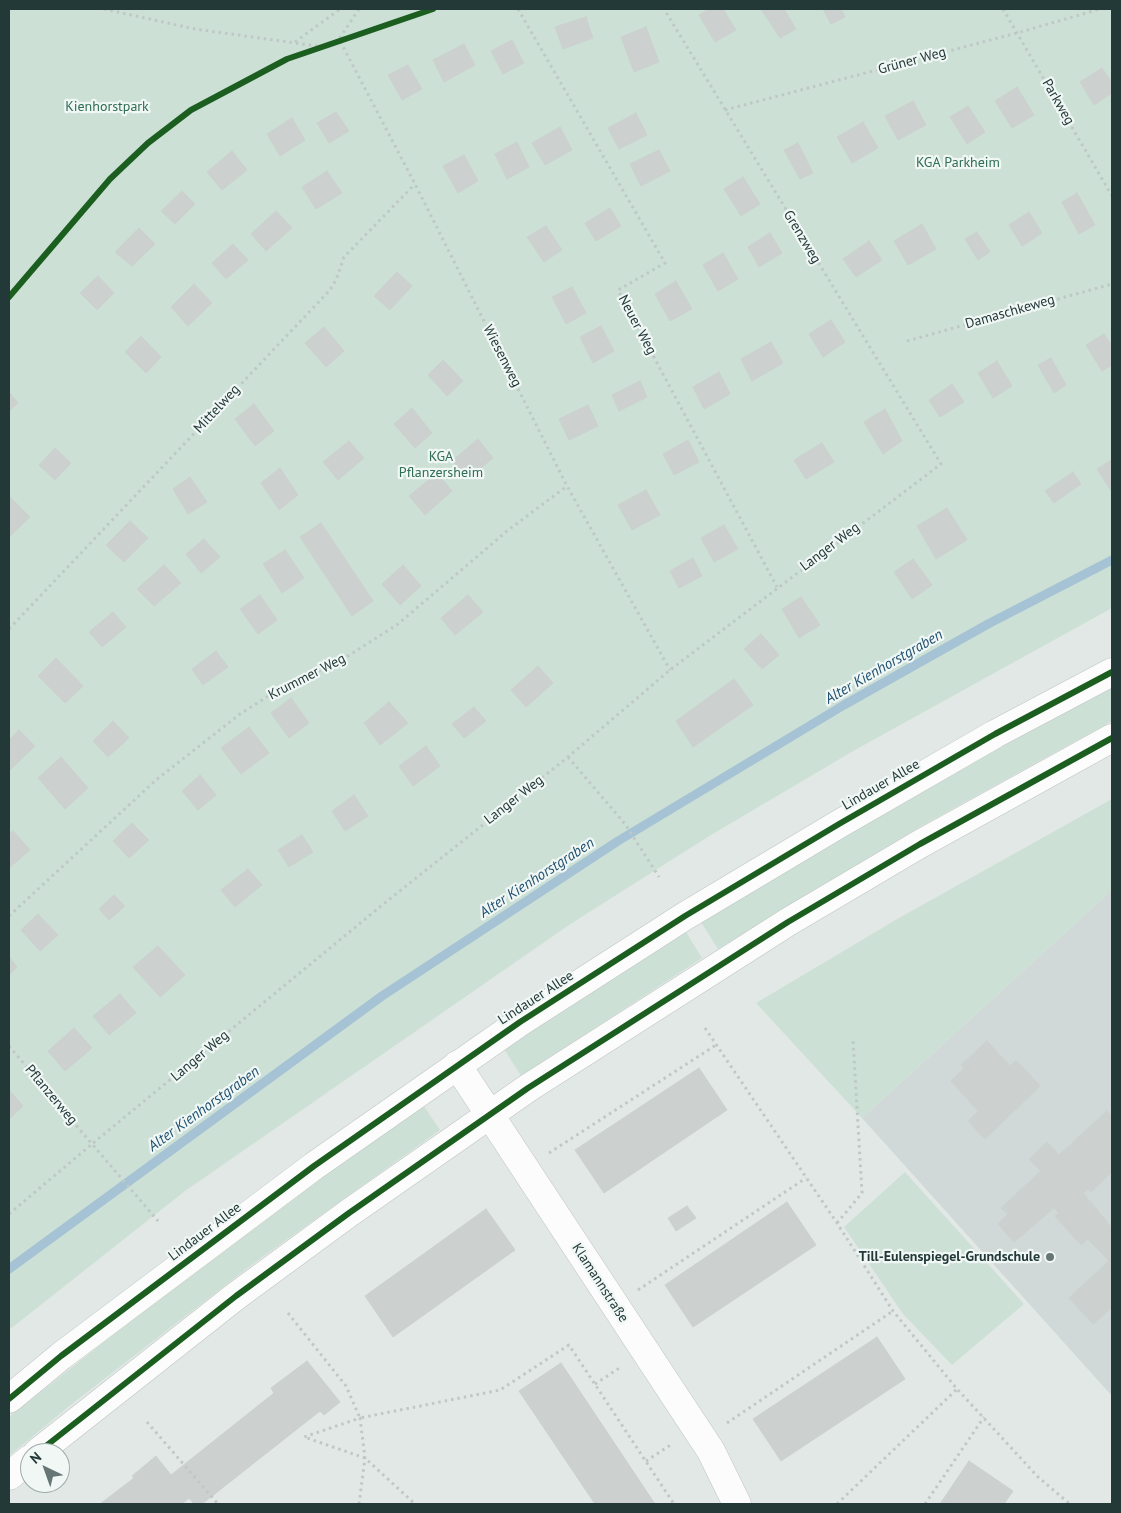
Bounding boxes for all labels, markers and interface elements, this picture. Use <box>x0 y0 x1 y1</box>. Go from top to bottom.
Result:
street label: Grüner Weg <box>876 44 948 78</box>
street label: Parkweg <box>1038 76 1078 128</box>
park label: Kienhorstpark <box>65 99 149 115</box>
park label: KGA Parkheim <box>916 155 1000 171</box>
street label: Grenzweg <box>780 207 824 267</box>
street label: Damaschkeweg <box>963 291 1057 333</box>
street label: Neuer Weg <box>614 292 660 358</box>
street label: Wiesenweg <box>479 322 525 390</box>
street label: Mittelweg <box>190 381 244 437</box>
park label: KGA Pflanzersheim <box>399 449 483 482</box>
street label: Langer Weg <box>797 519 863 575</box>
water label: Alter Kienhorstgraben <box>822 626 946 708</box>
street label: Krummer Weg <box>266 650 348 704</box>
street label: Lindauer Allee <box>839 756 923 814</box>
street label: Langer Weg <box>481 772 547 828</box>
water label: Alter Kienhorstgraben <box>476 834 598 922</box>
street label: Lindauer Allee <box>495 967 577 1029</box>
street label: Langer Weg <box>168 1027 232 1085</box>
street label: Pflanzerweg <box>21 1062 81 1128</box>
water label: Alter Kienhorstgraben <box>145 1063 263 1155</box>
street label: Lindauer Allee <box>165 1199 245 1265</box>
street label: Klamannstraße <box>568 1240 632 1326</box>
place label: Till-Eulenspiegel-Grundschule <box>859 1249 1040 1265</box>
marker: Till-Eulenspiegel-Grundschule <box>1044 1251 1056 1263</box>
north arrow <box>20 1443 70 1493</box>
text: N <box>26 1448 45 1467</box>

